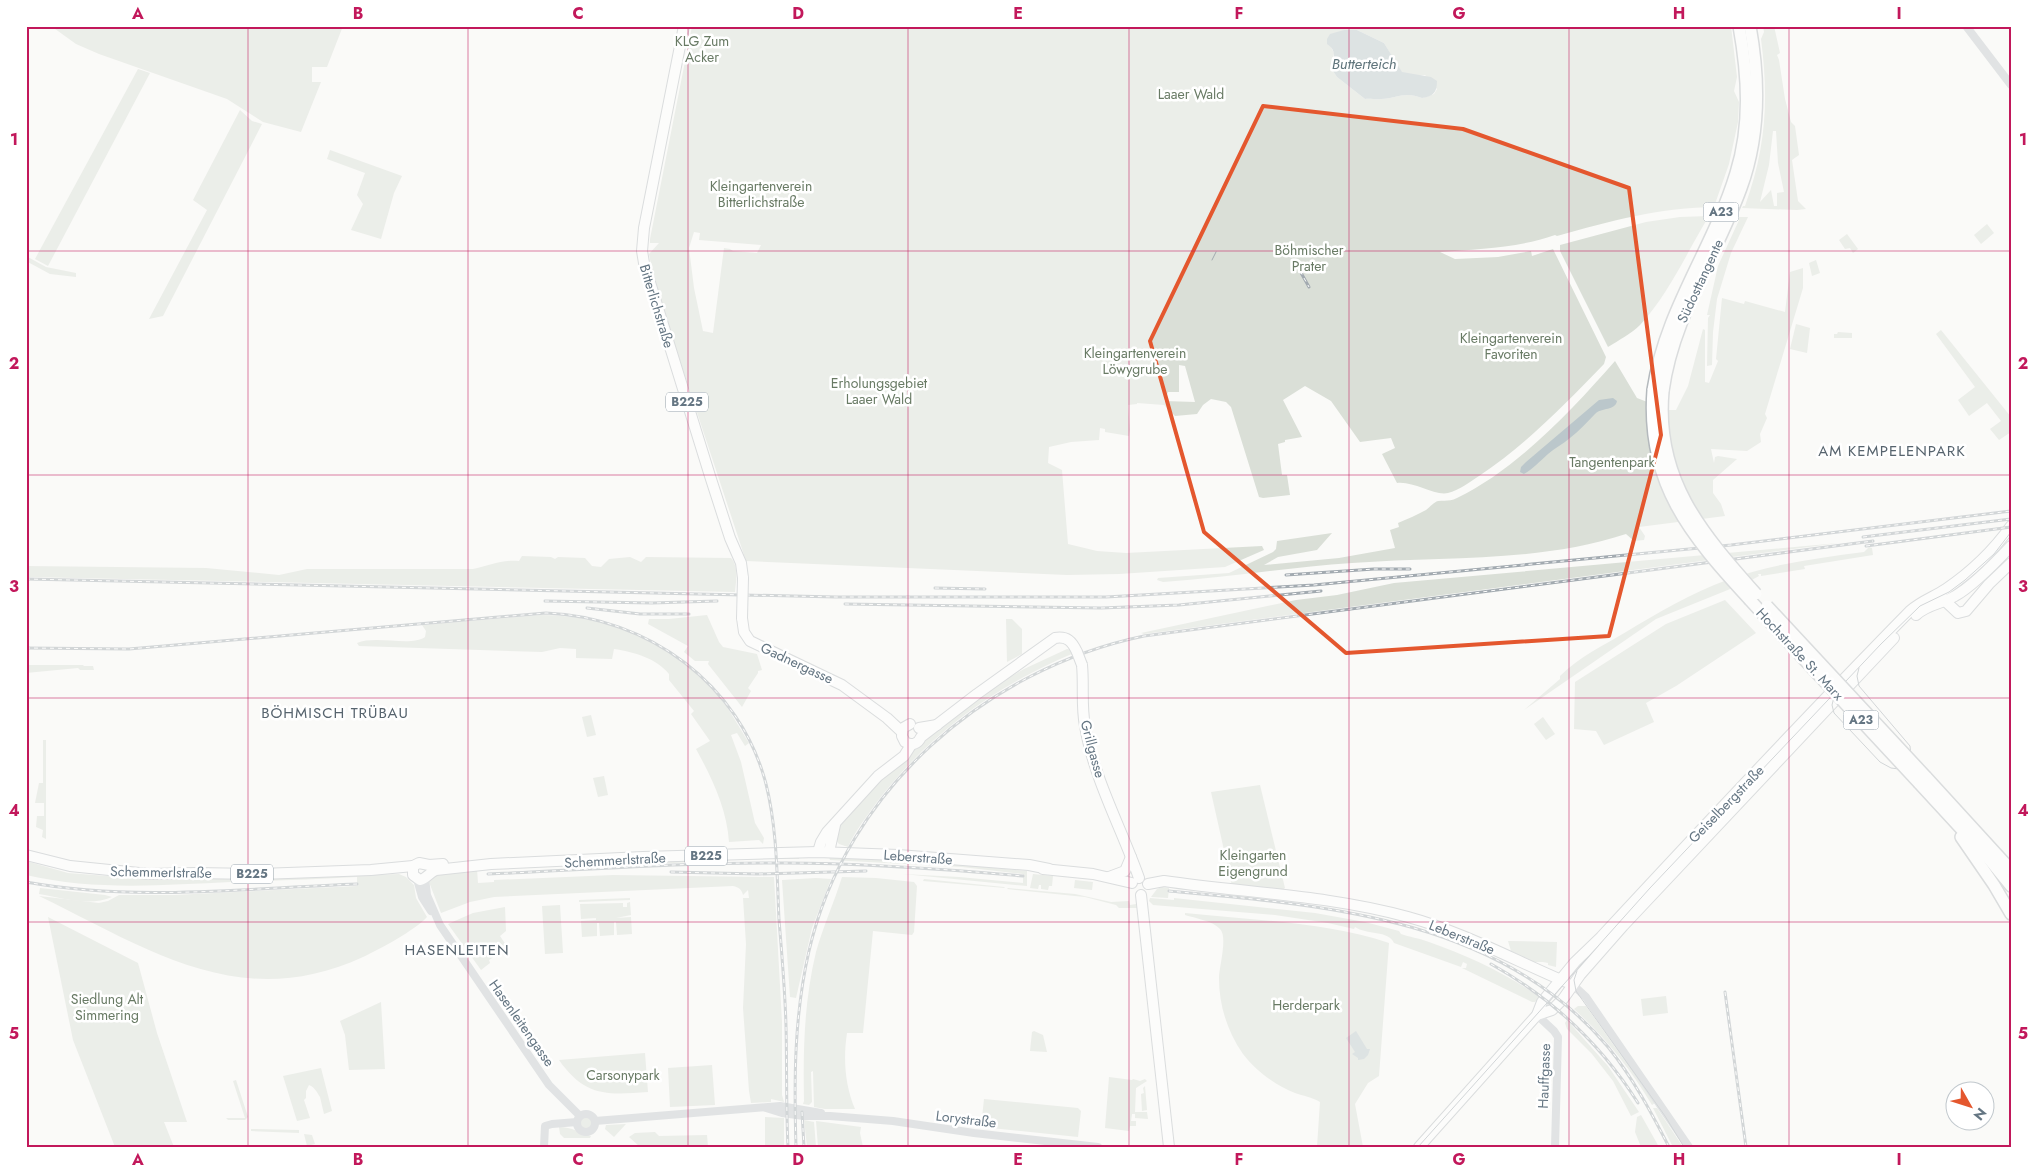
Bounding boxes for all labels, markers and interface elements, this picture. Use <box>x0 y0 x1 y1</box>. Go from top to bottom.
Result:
text: A <box>131 2 144 25</box>
text: B <box>353 2 363 25</box>
text: C <box>572 2 584 25</box>
text: D <box>792 2 804 25</box>
text: E <box>1013 2 1023 25</box>
text: F <box>1235 2 1243 25</box>
text: G <box>1452 2 1466 25</box>
text: H <box>1673 2 1685 25</box>
text: I <box>1896 2 1902 25</box>
park label: KLG Zum Acker <box>675 31 729 67</box>
water label: Butterteich <box>1332 53 1396 75</box>
park label: Laaer Wald <box>1158 84 1224 104</box>
text: 1 <box>10 128 18 151</box>
text: 1 <box>2019 128 2027 151</box>
park label: Kleingartenverein Bitterlichstraße <box>710 176 812 212</box>
road number: A23 <box>1704 202 1738 222</box>
street label: Südosttangente <box>1672 236 1728 326</box>
park label: Böhmischer Prater <box>1274 240 1344 276</box>
street label: Bitterlichstraße <box>635 262 679 350</box>
park label: Kleingartenverein Favoriten <box>1460 328 1562 364</box>
park label: Kleingartenverein Löwygrube <box>1084 343 1186 379</box>
text: 2 <box>9 352 19 375</box>
text: 2 <box>2018 352 2028 375</box>
park label: Erholungsgebiet Laaer Wald <box>831 373 928 409</box>
road number: B225 <box>666 392 708 412</box>
district label: AM KEMPELENPARK <box>1818 440 1966 462</box>
park label: Tangentenpark <box>1569 452 1655 472</box>
text: 3 <box>9 575 19 598</box>
text: 3 <box>2018 575 2028 598</box>
street label: Hochstraße St. Marx <box>1752 603 1848 705</box>
street label: Gadnergasse <box>757 637 837 689</box>
district label: BÖHMISCH TRÜBAU <box>261 702 409 724</box>
road number: A23 <box>1844 710 1878 730</box>
street label: Grillgasse <box>1076 718 1110 780</box>
street label: Geiselbergstraße <box>1684 761 1768 847</box>
text: 4 <box>8 799 20 822</box>
text: 4 <box>2017 799 2029 822</box>
street label: Leberstraße <box>883 845 953 869</box>
park label: Kleingarten Eigengrund <box>1218 845 1288 881</box>
road number: B225 <box>685 846 727 866</box>
street label: Schemmerlstraße <box>564 847 666 873</box>
street label: Schemmerlstraße <box>110 861 212 883</box>
road number: B225 <box>231 864 273 884</box>
street label: Leberstraße <box>1426 915 1498 959</box>
district label: HASENLEITEN <box>404 939 510 961</box>
street label: Hasenleitengasse <box>485 975 559 1071</box>
park label: Siedlung Alt Simmering <box>71 989 144 1025</box>
park label: Herderpark <box>1272 995 1341 1015</box>
text: 5 <box>9 1022 19 1045</box>
text: 5 <box>2018 1022 2028 1045</box>
street label: Hauffgasse <box>1533 1043 1555 1109</box>
park label: Carsonypark <box>586 1065 661 1085</box>
north arrow <box>1944 1080 1994 1130</box>
text: N <box>1969 1104 1991 1125</box>
street label: Lorystraße <box>935 1105 997 1133</box>
text: A <box>131 1148 144 1171</box>
text: B <box>353 1148 363 1171</box>
text: C <box>572 1148 584 1171</box>
text: D <box>792 1148 804 1171</box>
text: E <box>1013 1148 1023 1171</box>
text: F <box>1235 1148 1243 1171</box>
text: G <box>1452 1148 1466 1171</box>
text: H <box>1673 1148 1685 1171</box>
text: I <box>1896 1148 1902 1171</box>

